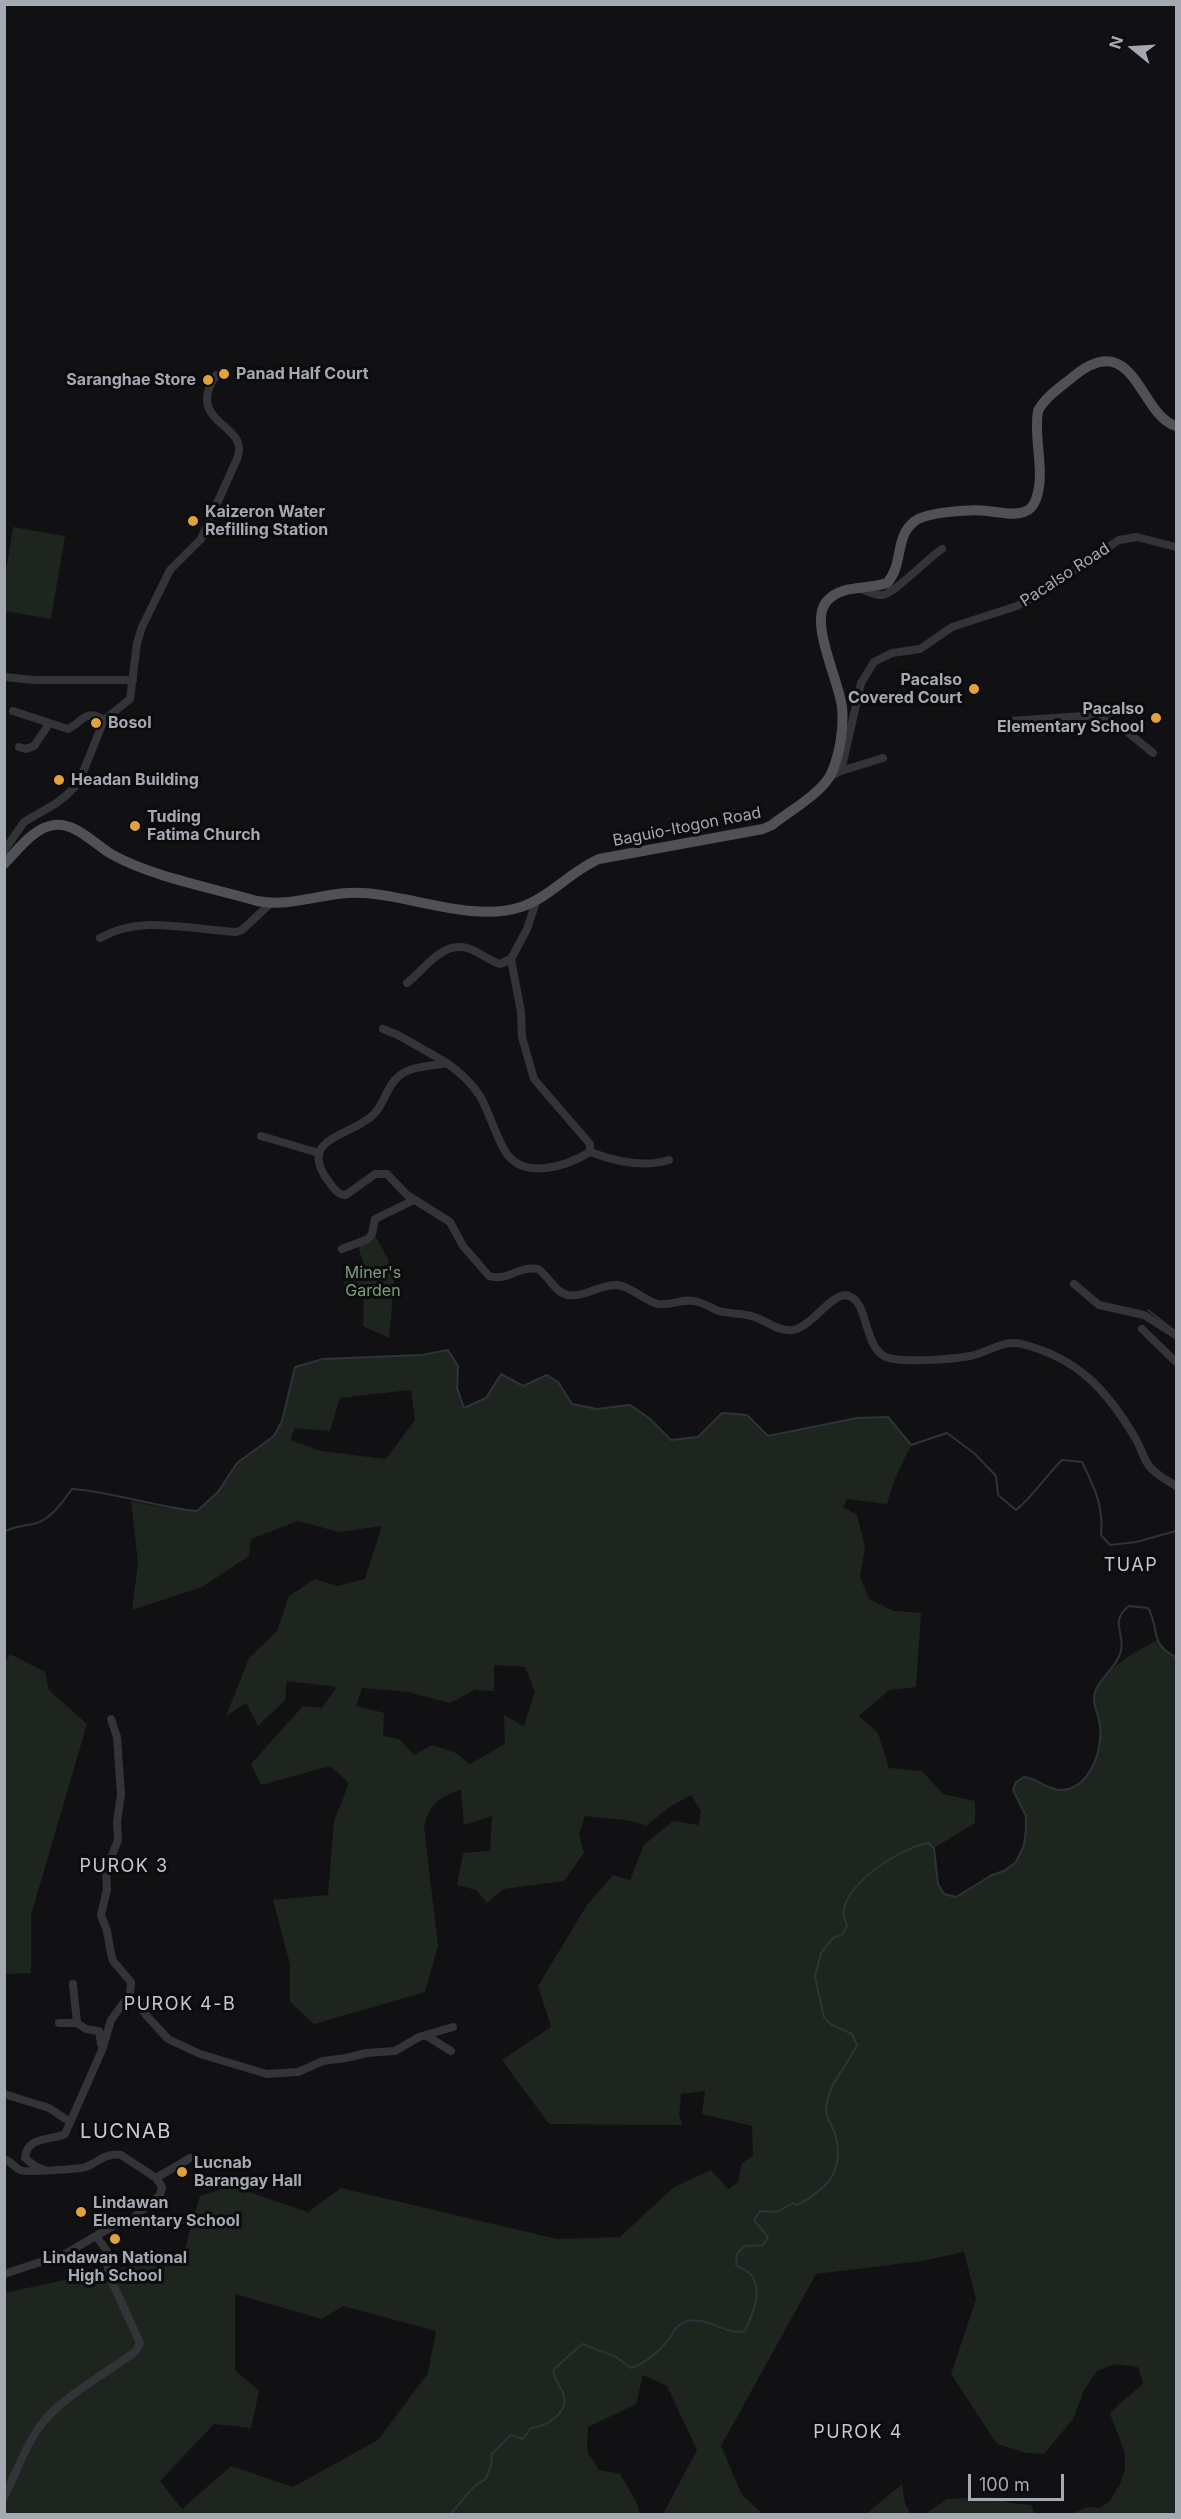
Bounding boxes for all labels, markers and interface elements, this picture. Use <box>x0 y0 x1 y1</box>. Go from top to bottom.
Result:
north arrow <box>1103 18 1163 78</box>
text: N <box>1104 34 1127 51</box>
place label: Panad Half Court <box>236 364 369 384</box>
marker: Panad Half Court <box>217 367 231 381</box>
place label: Saranghae Store <box>66 370 196 390</box>
marker: Saranghae Store <box>201 373 215 387</box>
place label: Kaizeron Water Refilling Station <box>205 502 328 540</box>
marker: Kaizeron Water Refilling Station <box>186 514 200 528</box>
street label: Pacalso Road <box>1017 539 1113 611</box>
place label: Pacalso Covered Court <box>848 670 962 708</box>
marker: Pacalso Covered Court <box>967 682 981 696</box>
place label: Pacalso Elementary School <box>997 699 1144 737</box>
marker: Pacalso Elementary School <box>1149 711 1163 725</box>
place label: Bosol <box>108 713 152 733</box>
marker: Bosol <box>89 716 103 730</box>
place label: Headan Building <box>71 770 199 790</box>
marker: Headan Building <box>52 773 66 787</box>
street label: Baguio-Itogon Road <box>611 803 763 851</box>
place label: Tuding Fatima Church <box>147 807 261 845</box>
marker: Tuding Fatima Church <box>128 819 142 833</box>
park label: Miner's Garden <box>345 1263 401 1301</box>
district label: TUAP <box>1104 1555 1158 1577</box>
district label: PUROK 3 <box>79 1856 169 1878</box>
district label: PUROK 4-B <box>124 1994 236 2016</box>
district label: LUCNAB <box>80 2120 172 2144</box>
place label: Lucnab Barangay Hall <box>194 2153 302 2191</box>
marker: Lucnab Barangay Hall <box>175 2165 189 2179</box>
place label: Lindawan Elementary School <box>93 2193 240 2231</box>
marker: Lindawan Elementary School <box>74 2205 88 2219</box>
marker: Lindawan National High School <box>108 2232 122 2246</box>
place label: Lindawan National High School <box>43 2248 187 2286</box>
district label: PUROK 4 <box>813 2422 903 2444</box>
scale bar <box>971 2462 1067 2500</box>
text: 100 m <box>979 2474 1030 2495</box>

